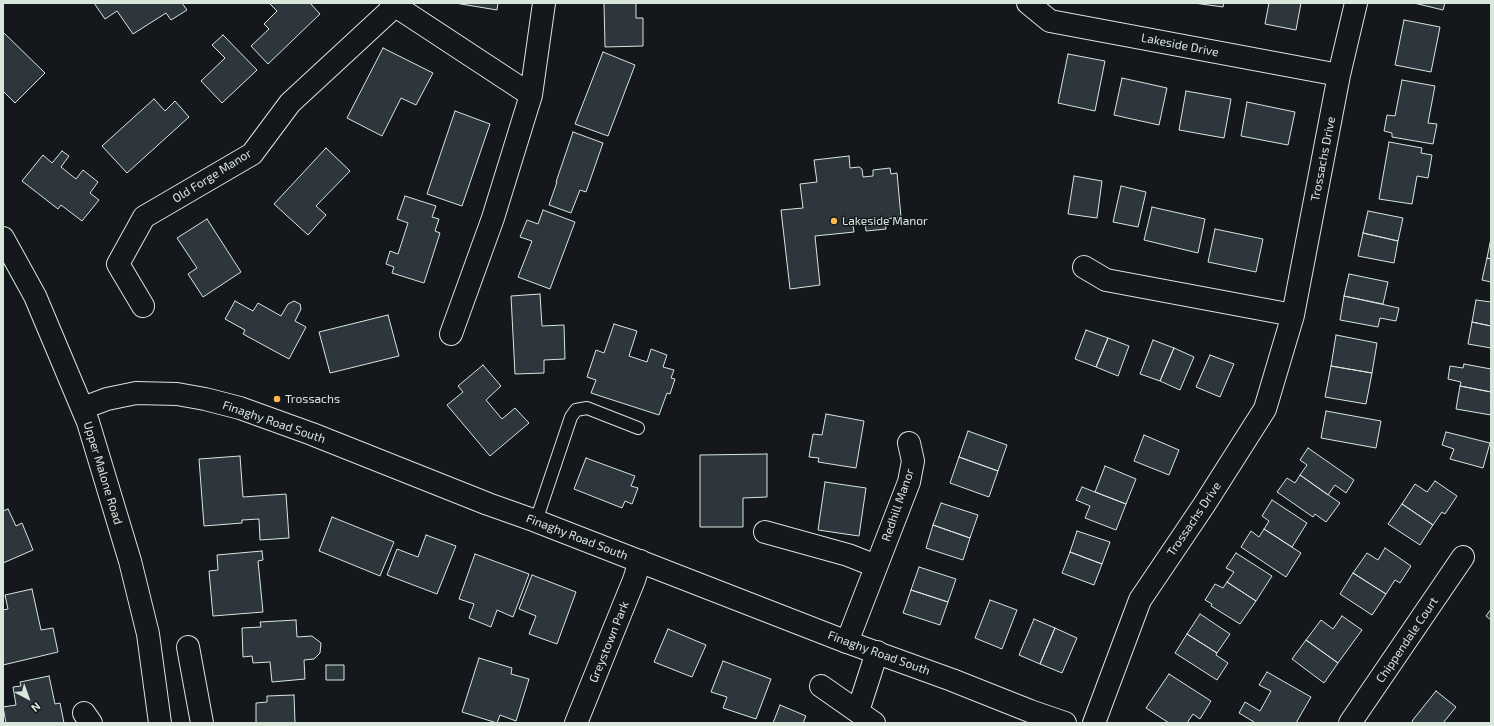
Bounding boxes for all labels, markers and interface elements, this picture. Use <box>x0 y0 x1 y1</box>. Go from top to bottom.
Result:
street label: Lakeside Drive <box>1140 30 1220 60</box>
street label: Trossachs Drive <box>1308 115 1338 203</box>
street label: Old Forge Manor <box>170 146 254 206</box>
place label: Lakeside Manor <box>842 214 928 228</box>
marker: Lakeside Manor <box>829 216 839 226</box>
place label: Trossachs <box>285 392 340 406</box>
marker: Trossachs <box>272 394 282 404</box>
street label: Finaghy Road South <box>221 398 327 446</box>
street label: Upper Malone Road <box>80 420 126 526</box>
street label: Redhill Manor <box>879 467 917 543</box>
street label: Trossachs Drive <box>1164 479 1224 559</box>
street label: Finaghy Road South <box>524 511 630 563</box>
street label: Chippendale Court <box>1373 594 1441 686</box>
street label: Greystown Park <box>586 599 632 685</box>
street label: Finaghy Road South <box>826 628 932 678</box>
north arrow <box>8 678 48 718</box>
text: N <box>29 700 43 715</box>

